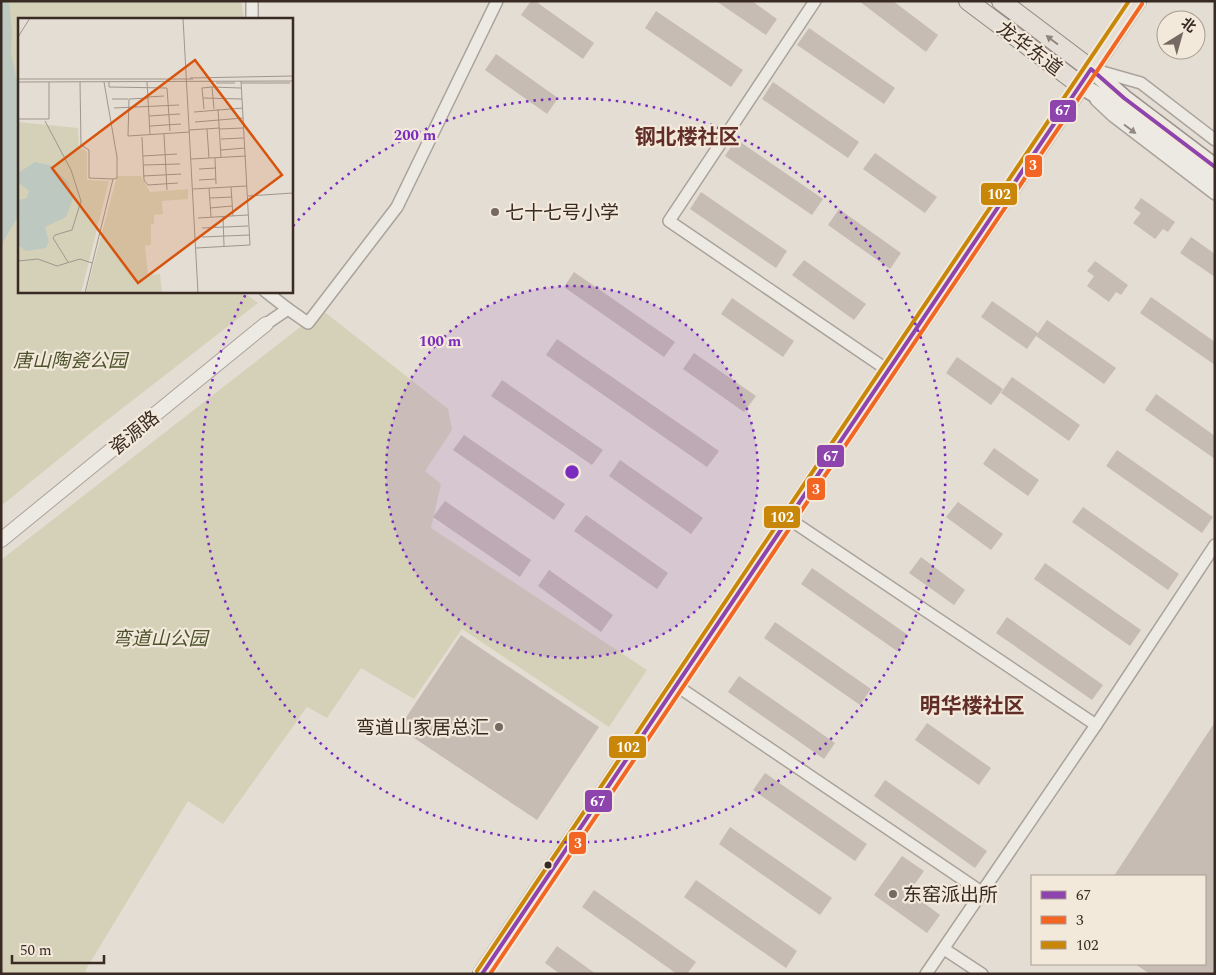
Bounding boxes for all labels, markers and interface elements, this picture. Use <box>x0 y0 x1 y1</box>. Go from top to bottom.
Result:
north arrow <box>1156 10 1206 60</box>
text: 北 <box>1177 12 1200 38</box>
street label: 龙华东道 <box>990 15 1068 84</box>
inset map <box>18 18 292 292</box>
one-way arrow <box>1046 34 1059 45</box>
line badge: 67 <box>1049 99 1077 123</box>
text: 67 <box>1055 100 1071 121</box>
district label: 钢北楼社区 <box>635 122 740 154</box>
text: 200 m <box>394 124 437 147</box>
one-way arrow <box>1123 124 1137 134</box>
line badge: 3 <box>1024 154 1043 178</box>
text: 3 <box>1029 155 1037 176</box>
line badge: 102 <box>980 182 1018 206</box>
text: 102 <box>987 184 1011 205</box>
place label: 七十七号小学 <box>505 199 619 228</box>
marker: 七十七号小学 <box>489 206 501 218</box>
text: 100 m <box>419 330 462 353</box>
park label: 唐山陶瓷公园 <box>13 347 130 376</box>
street label: 瓷源路 <box>104 404 166 462</box>
line badge: 67 <box>816 444 845 468</box>
text: 67 <box>823 446 839 467</box>
centre of rings <box>563 463 581 481</box>
line badge: 3 <box>806 477 826 501</box>
text: 3 <box>812 479 820 500</box>
line badge: 102 <box>763 505 801 529</box>
text: 102 <box>770 507 794 528</box>
park label: 弯道山公园 <box>112 625 210 654</box>
district label: 明华楼社区 <box>920 691 1025 723</box>
place label: 弯道山家居总汇 <box>356 714 489 743</box>
marker: 弯道山家居总汇 <box>493 721 505 733</box>
line badge: 102 <box>608 735 647 759</box>
text: 102 <box>616 737 640 758</box>
line badge: 67 <box>584 789 613 813</box>
text: 67 <box>590 791 606 812</box>
line badge: 3 <box>568 831 587 855</box>
text: 3 <box>574 833 582 854</box>
unlabelled marker <box>543 860 553 870</box>
legend <box>1031 875 1206 965</box>
place label: 东窑派出所 <box>903 881 998 910</box>
text: 67 <box>1076 884 1091 907</box>
marker: 东窑派出所 <box>887 888 899 900</box>
text: 3 <box>1076 909 1084 932</box>
scale bar <box>12 932 105 964</box>
text: 102 <box>1076 934 1099 957</box>
text: 50 m <box>20 939 52 962</box>

